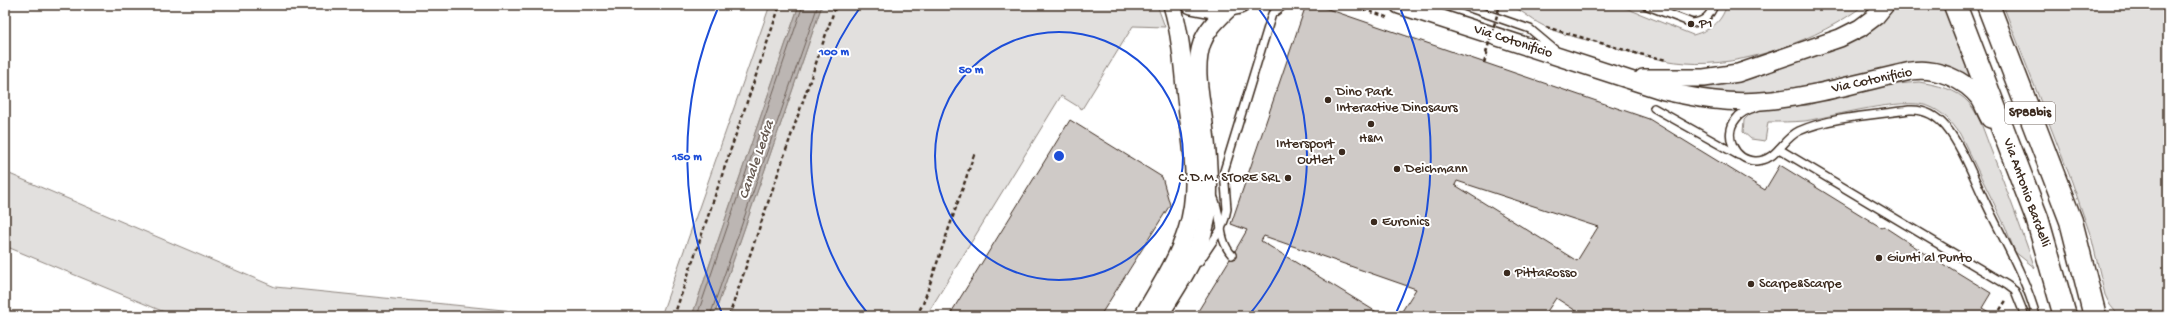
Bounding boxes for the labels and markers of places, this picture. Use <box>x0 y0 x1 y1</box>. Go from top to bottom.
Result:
place label: P1 <box>1698 16 1712 33</box>
marker: P1 <box>1686 19 1696 29</box>
place label: Dino Park Interactive Dinosaurs <box>1335 84 1458 117</box>
marker: Dino Park Interactive Dinosaurs <box>1323 95 1333 105</box>
marker: H&M <box>1366 119 1376 129</box>
place label: H&M <box>1359 131 1383 148</box>
place label: Intersport Outlet <box>1276 136 1335 169</box>
marker: Intersport Outlet <box>1337 147 1347 157</box>
centre of rings <box>1052 149 1066 163</box>
place label: Deichmann <box>1404 161 1468 178</box>
marker: Deichmann <box>1392 164 1402 174</box>
place label: C.D.M. STORE SRL <box>1178 170 1281 187</box>
marker: C.D.M. STORE SRL <box>1283 173 1293 183</box>
place label: Euronics <box>1382 214 1430 231</box>
marker: Euronics <box>1369 217 1379 227</box>
place label: Giunti al Punto <box>1887 250 1972 267</box>
marker: Giunti al Punto <box>1874 253 1884 263</box>
place label: PittaRosso <box>1514 265 1577 282</box>
marker: PittaRosso <box>1502 268 1512 278</box>
place label: Scarpe&Scarpe <box>1759 276 1842 293</box>
marker: Scarpe&Scarpe <box>1746 279 1756 289</box>

